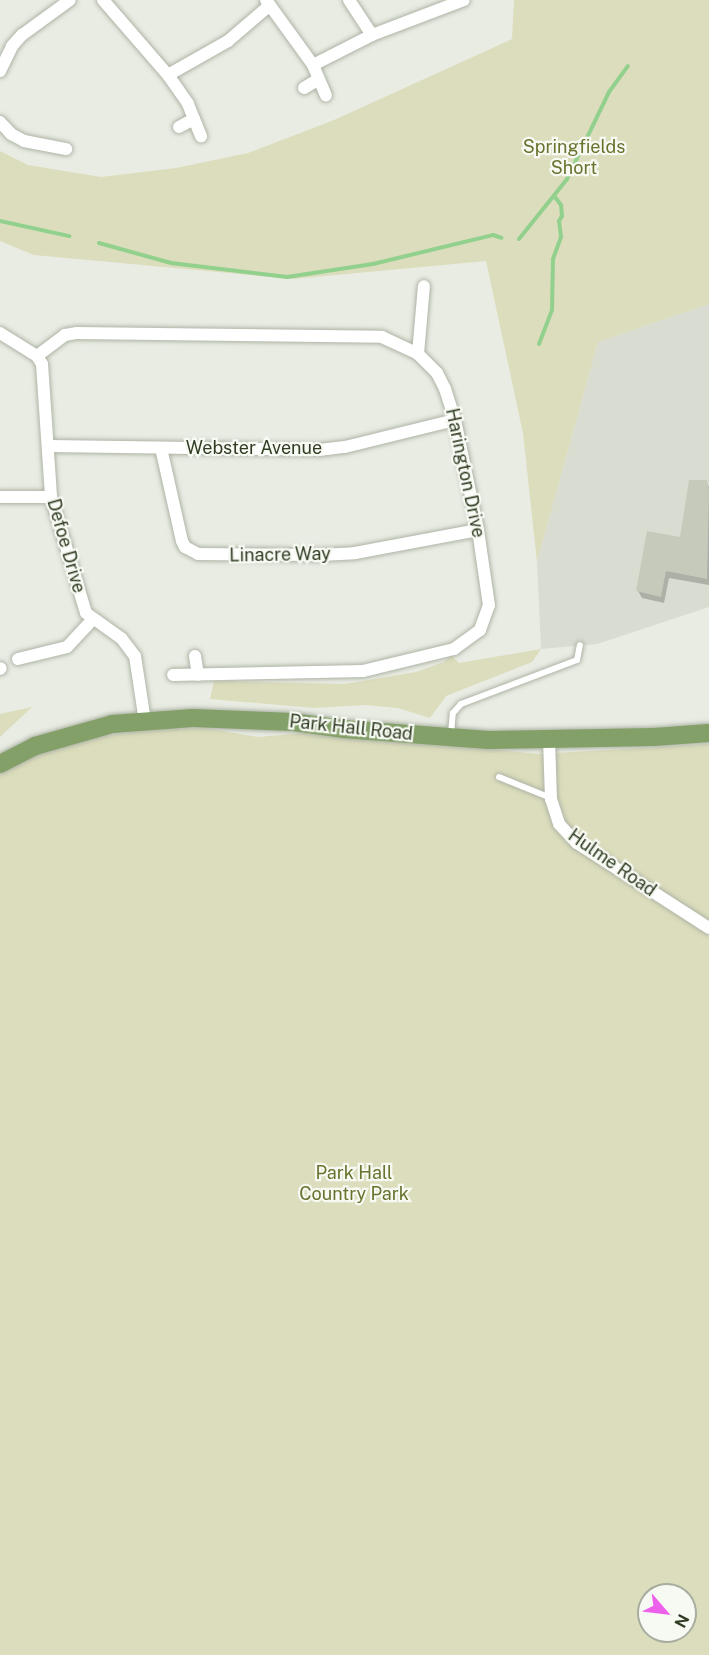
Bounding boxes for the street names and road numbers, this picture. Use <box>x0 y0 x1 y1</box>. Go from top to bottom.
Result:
street label: Harington Drive <box>441 406 489 540</box>
street label: Webster Avenue <box>186 437 322 459</box>
street label: Defoe Drive <box>42 496 90 596</box>
street label: Linacre Way <box>229 543 331 567</box>
street label: Park Hall Road <box>288 711 414 745</box>
street label: Hulme Road <box>564 825 660 901</box>

